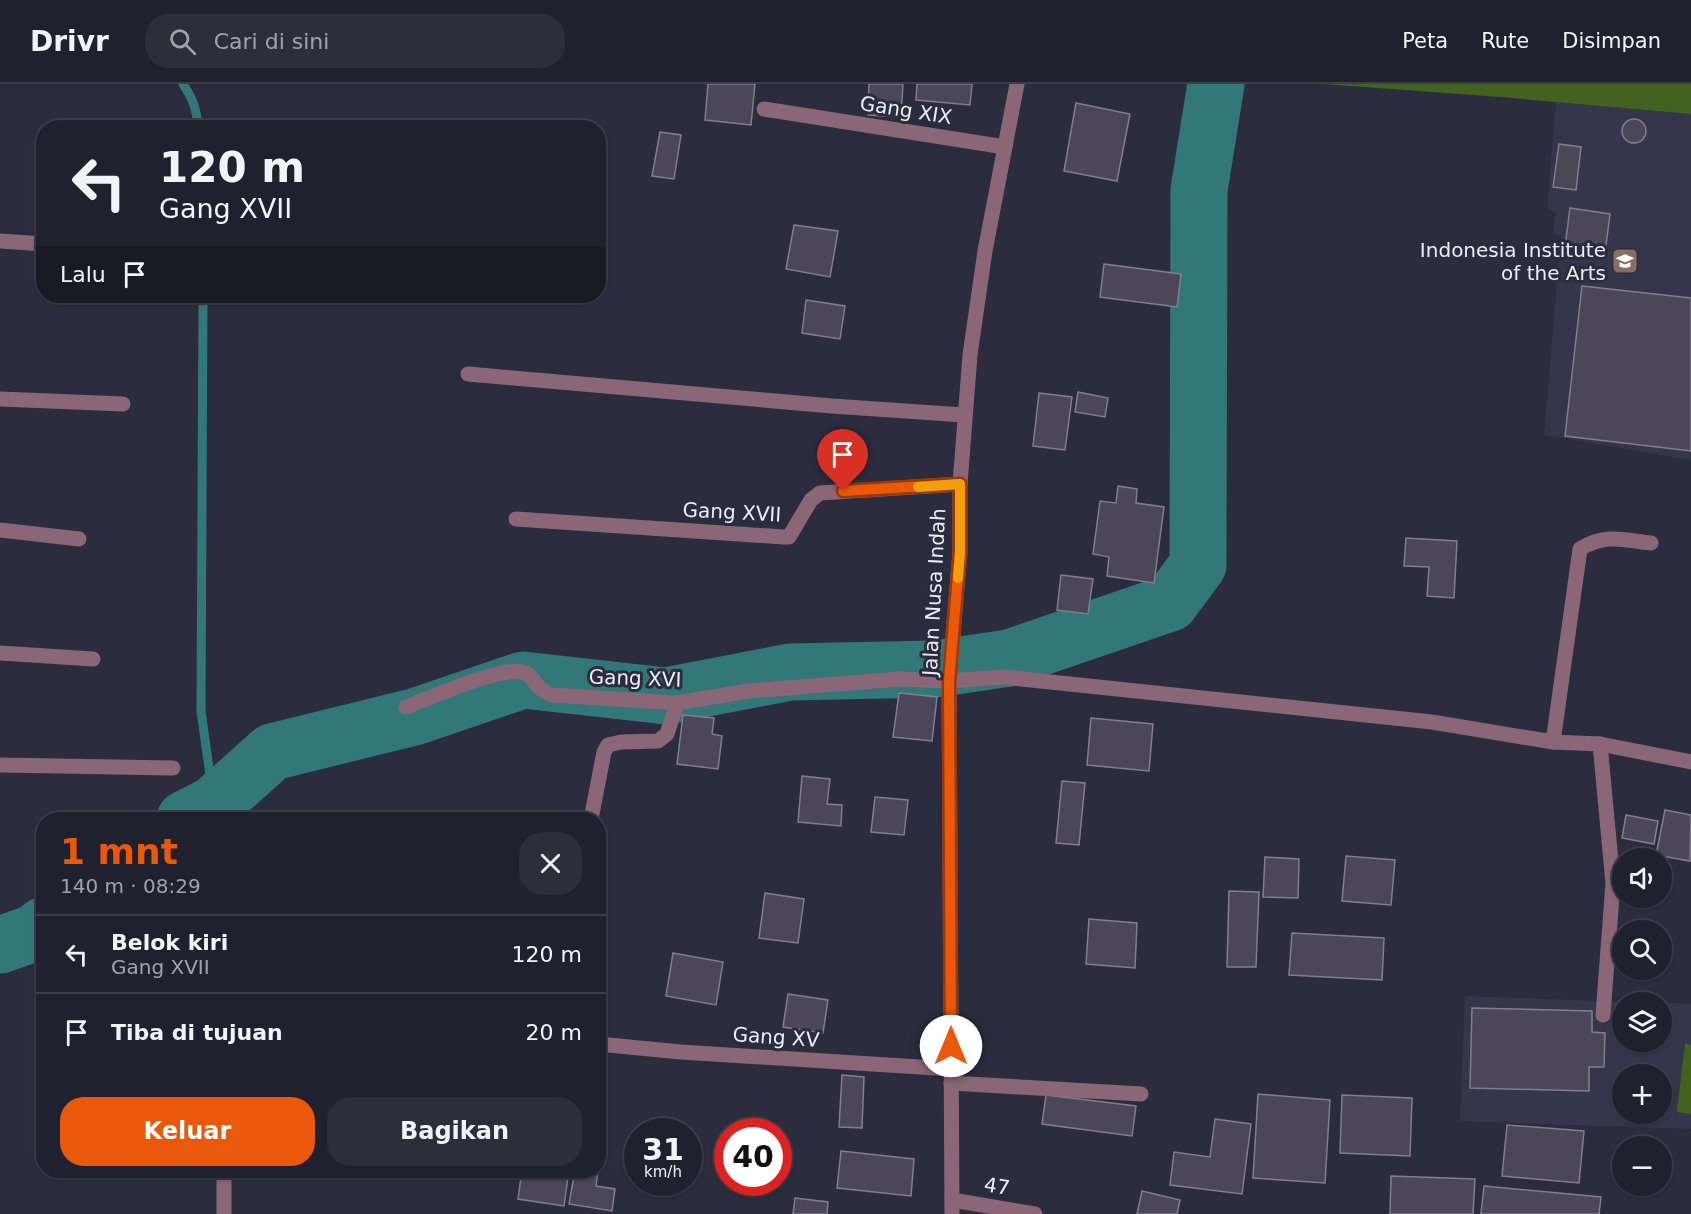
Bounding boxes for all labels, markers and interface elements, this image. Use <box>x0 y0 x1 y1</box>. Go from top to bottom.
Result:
search box <box>145 14 565 68</box>
text: Drivr <box>30 25 109 58</box>
icon: search <box>166 25 199 58</box>
text: Cari di sini <box>214 29 329 54</box>
text: Peta <box>1402 29 1448 53</box>
text: Rute <box>1481 29 1529 53</box>
text: Disimpan <box>1562 29 1661 53</box>
street label: Gang XIX <box>858 91 954 129</box>
text: 120 m <box>159 143 305 192</box>
icon: left <box>60 144 138 222</box>
text: Gang XVII <box>159 193 292 224</box>
place label: Indonesia Institute of the Arts <box>1420 238 1606 285</box>
school or university icon: Indonesia Institute of the Arts <box>1610 246 1640 276</box>
icon: arrive <box>118 258 151 291</box>
text: Lalu <box>60 262 106 287</box>
pin <box>817 429 868 491</box>
icon: arrive <box>826 438 859 471</box>
street label: Gang XVII <box>682 497 782 527</box>
street label: Jalan Nusa Indah <box>918 508 950 678</box>
street label: Gang XVI <box>588 664 682 692</box>
text: 1 mnt <box>60 831 178 872</box>
button: close <box>519 832 582 895</box>
map controls <box>1612 848 1672 1196</box>
button: sound <box>1612 848 1672 908</box>
text: 140 m · 08:29 <box>60 874 201 898</box>
button: search <box>1612 920 1672 980</box>
text: Belok kiri <box>111 930 228 955</box>
icon: left <box>60 938 93 971</box>
text: 120 m <box>512 942 582 967</box>
text: Gang XVII <box>111 955 210 979</box>
button: layers <box>1612 992 1672 1052</box>
position arrow <box>919 1014 983 1078</box>
icon: arrive <box>60 1016 93 1049</box>
text: Tiba di tujuan <box>111 1020 283 1045</box>
text: 20 m <box>526 1020 582 1045</box>
street label: Gang XV <box>732 1022 820 1052</box>
button: + <box>1612 1064 1672 1124</box>
button: Keluar <box>60 1097 315 1166</box>
button: Bagikan <box>327 1097 582 1166</box>
speed limit sign: 40 <box>714 1118 792 1196</box>
text: 31 <box>642 1132 684 1167</box>
button: − <box>1612 1136 1672 1196</box>
text: km/h <box>644 1163 682 1181</box>
street label: 47 <box>983 1172 1011 1200</box>

